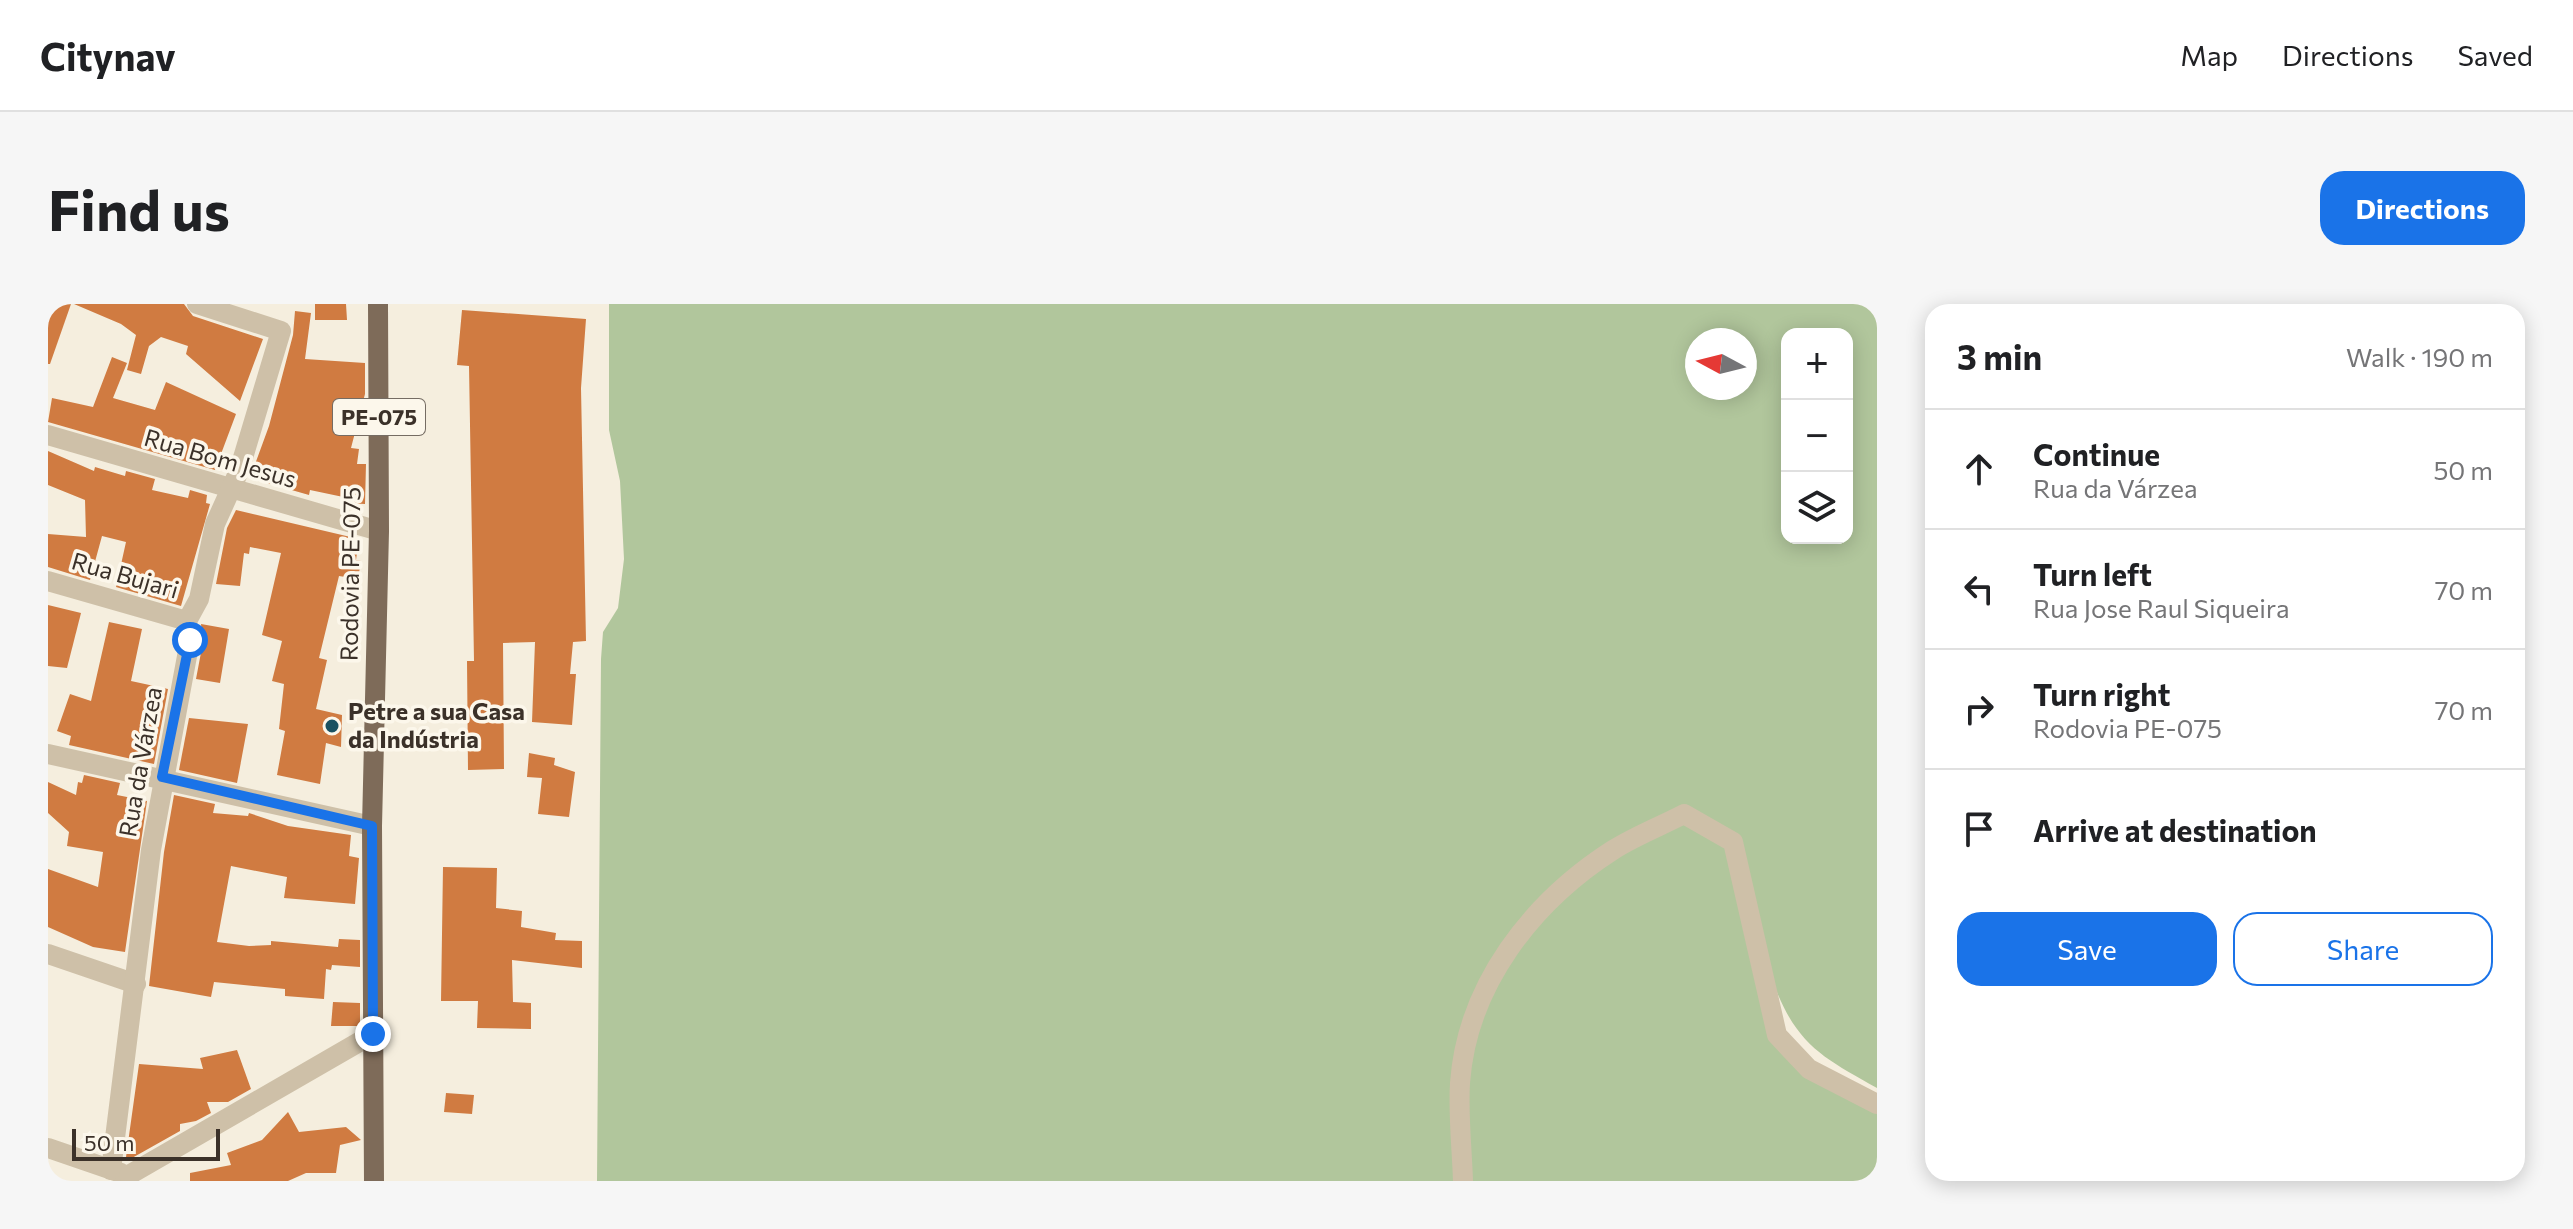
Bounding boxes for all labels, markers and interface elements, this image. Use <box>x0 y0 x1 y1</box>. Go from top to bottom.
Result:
text: Citynav <box>40 32 176 79</box>
text: Map <box>2180 38 2238 72</box>
text: Directions <box>2282 38 2413 72</box>
text: Saved <box>2457 38 2533 72</box>
button: Directions <box>2320 171 2525 245</box>
text: Find us <box>48 174 230 243</box>
north arrow <box>1685 328 1757 400</box>
map controls <box>1781 328 1853 544</box>
button: + <box>1781 328 1853 400</box>
text: 3 min <box>1957 335 2042 377</box>
text: Walk · 190 m <box>2346 341 2493 372</box>
road number: PE-075 <box>333 399 425 435</box>
button: − <box>1781 400 1853 472</box>
street label: Rua Bom Jesus <box>141 422 300 493</box>
text: Continue <box>2033 435 2160 472</box>
icon: ahead <box>1957 447 2001 491</box>
text: 50 m <box>2433 454 2493 485</box>
button: layers <box>1781 472 1853 544</box>
text: Rua da Várzea <box>2033 472 2198 503</box>
street label: Rodovia PE-075 <box>333 487 366 661</box>
street label: Rua Bujari <box>69 545 182 604</box>
text: Turn left <box>2033 555 2152 592</box>
icon: left <box>1957 567 2001 611</box>
text: 70 m <box>2435 574 2493 605</box>
text: Rua Jose Raul Siqueira <box>2033 592 2290 623</box>
route start <box>172 622 208 658</box>
text: Turn right <box>2033 675 2170 712</box>
street label: Rua da Várzea <box>112 684 167 839</box>
icon: right <box>1957 687 2001 731</box>
text: 70 m <box>2435 694 2493 725</box>
place label: Petre a sua Casa da Indústria <box>348 696 525 753</box>
text: Rodovia PE-075 <box>2033 712 2222 743</box>
marker: Petre a sua Casa da Indústria <box>323 717 341 735</box>
icon: arrive <box>1957 807 2001 851</box>
text: Arrive at destination <box>2033 811 2317 848</box>
button: Save <box>1957 912 2217 986</box>
button: Share <box>2233 912 2493 986</box>
route end <box>355 1016 391 1052</box>
scale bar <box>72 1125 220 1161</box>
text: 50 m <box>84 1129 134 1156</box>

